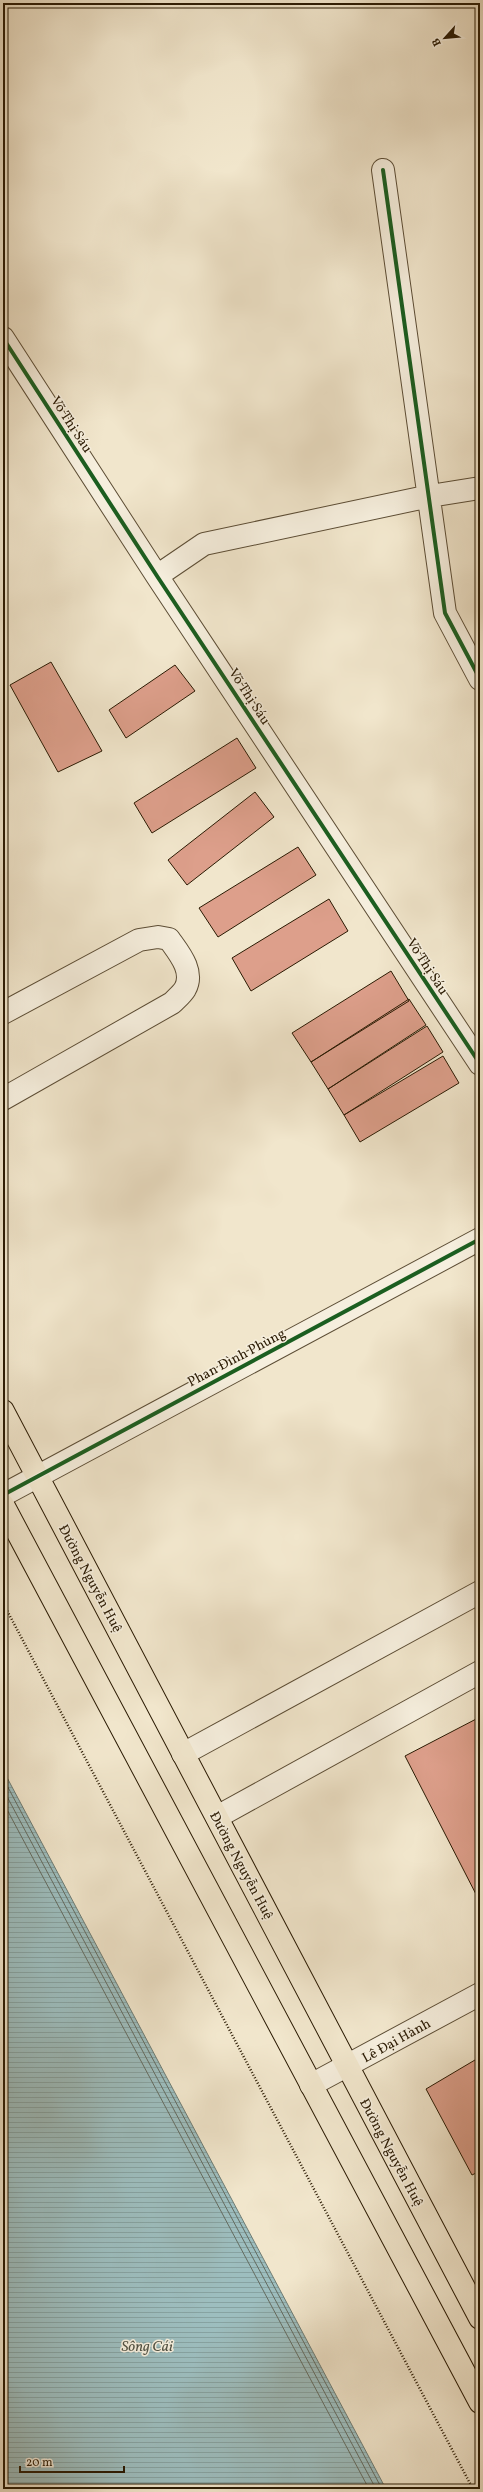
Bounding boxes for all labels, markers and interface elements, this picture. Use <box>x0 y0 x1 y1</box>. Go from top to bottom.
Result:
north arrow <box>425 18 465 58</box>
text: B <box>429 35 446 49</box>
street label: Võ Thị Sáu <box>45 393 96 457</box>
street label: Võ Thị Sáu <box>223 665 274 729</box>
street label: Võ Thị Sáu <box>401 935 452 999</box>
street label: Phan Đình Phùng <box>184 1324 289 1392</box>
street label: Đường Nguyễn Huệ <box>53 1521 126 1636</box>
street label: Đường Nguyễn Huệ <box>204 1808 277 1923</box>
street label: Lê Đại Hành <box>359 2015 434 2068</box>
street label: Đường Nguyễn Huệ <box>354 2095 427 2210</box>
water label: Sông Cái <box>121 2337 173 2358</box>
scale bar <box>20 2448 124 2474</box>
text: 20 m <box>26 2455 53 2471</box>

